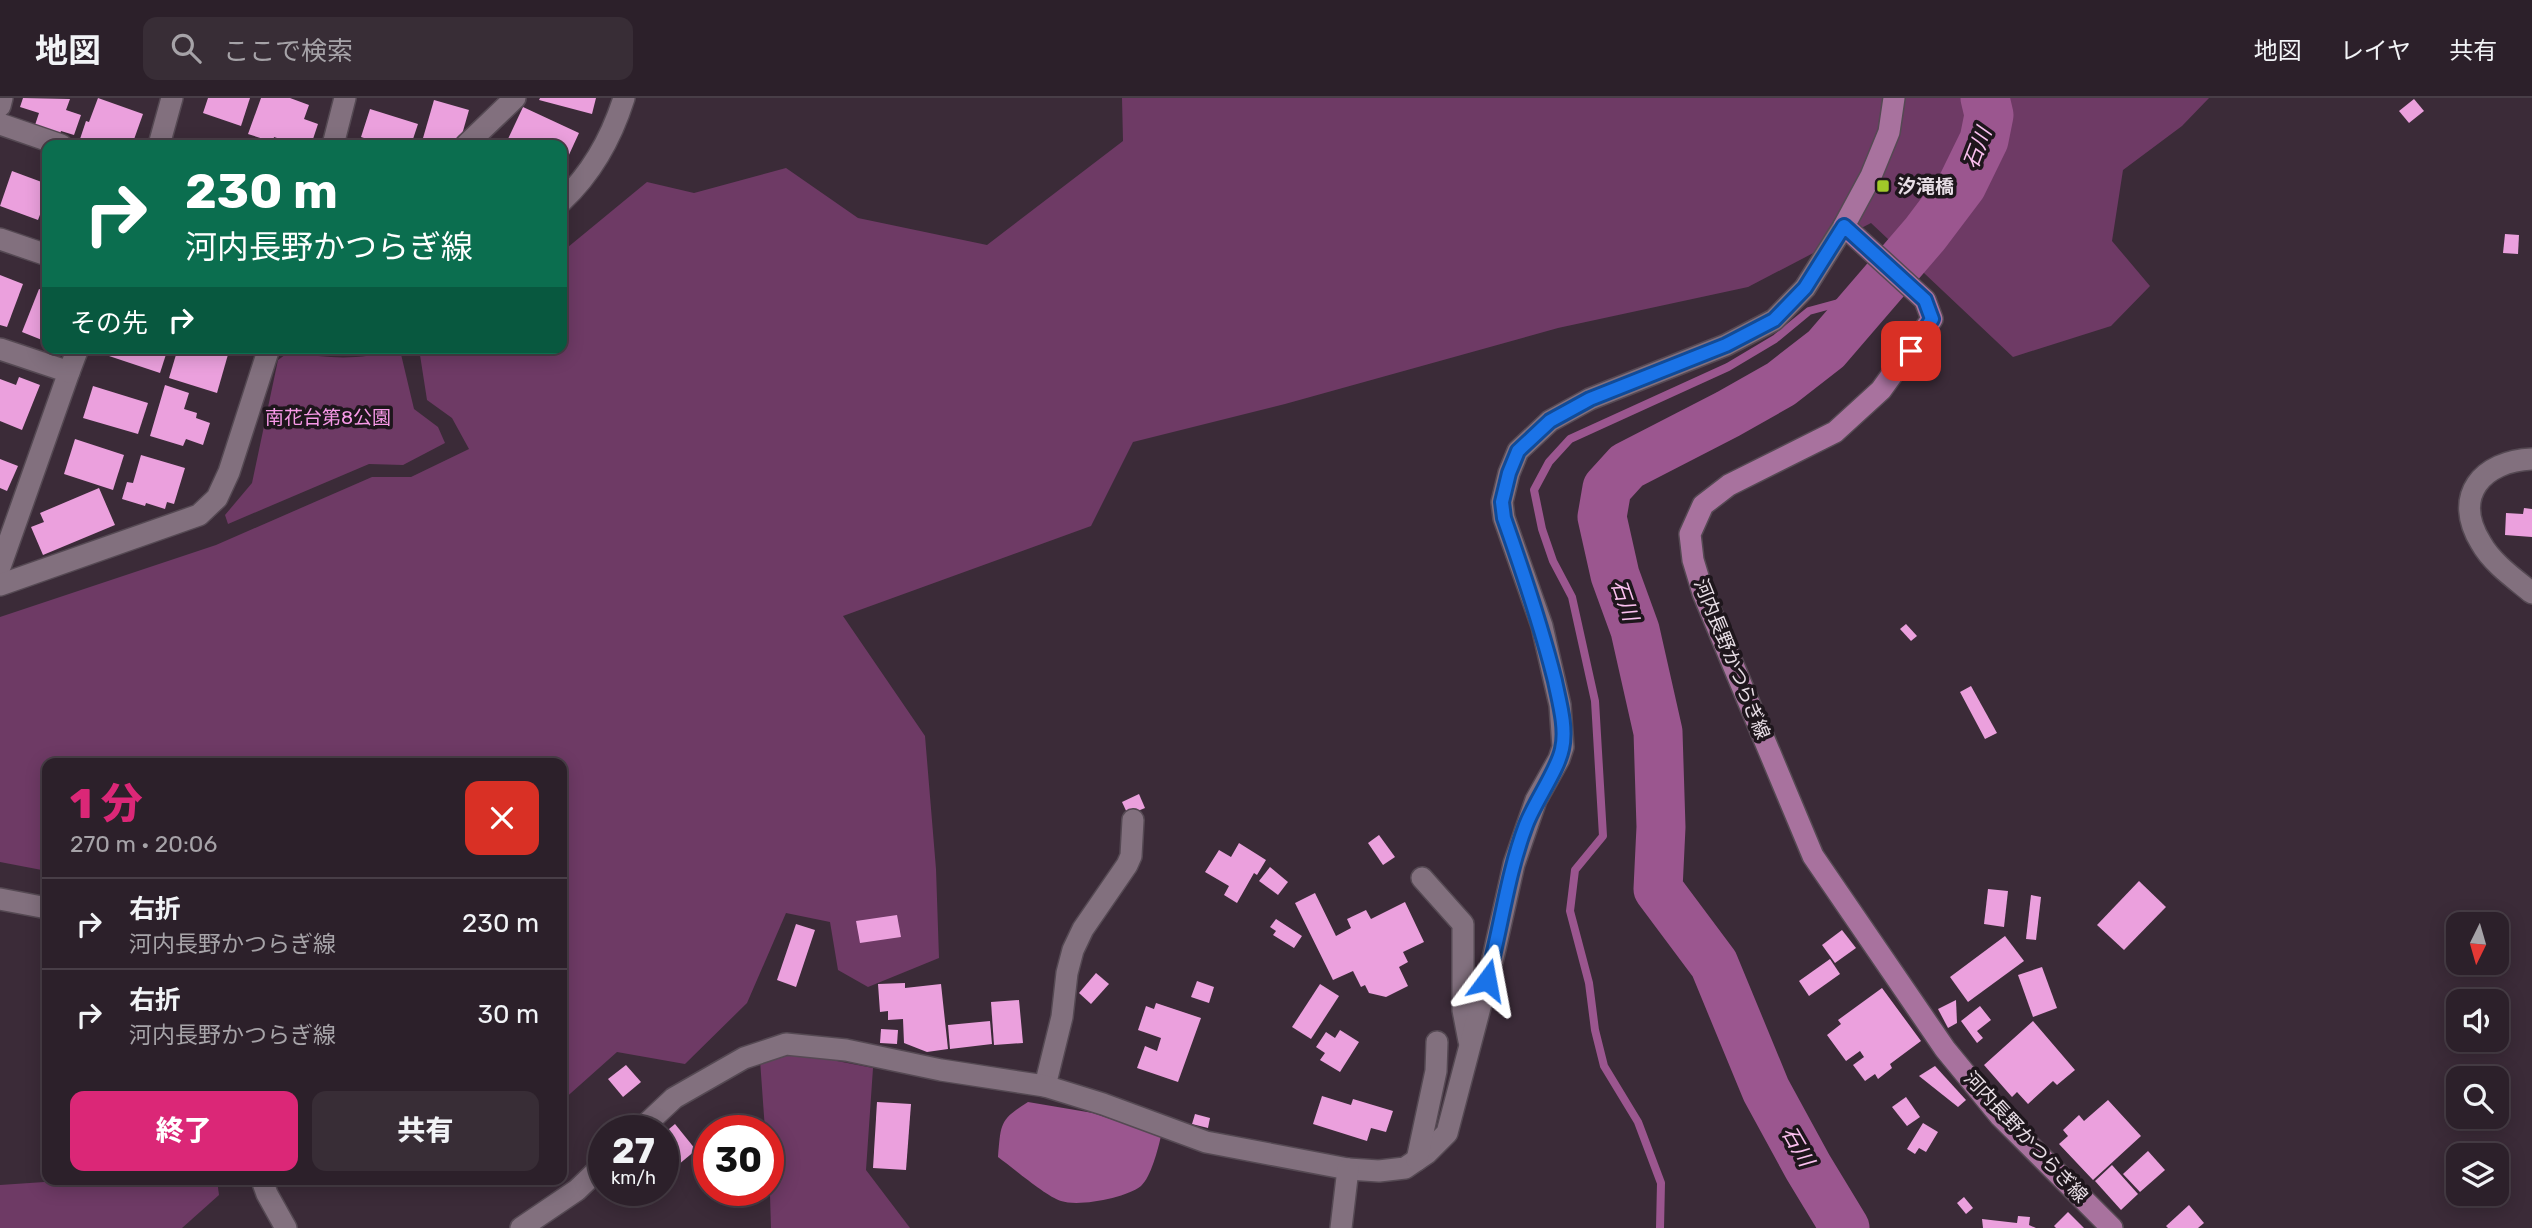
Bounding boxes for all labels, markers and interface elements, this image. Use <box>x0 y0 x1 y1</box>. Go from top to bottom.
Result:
search box <box>143 17 633 80</box>
icon: search <box>167 29 205 67</box>
text: 地図 <box>35 31 101 70</box>
text: ここで検索 <box>223 36 353 67</box>
text: 地図 <box>2254 37 2302 65</box>
text: レイヤ <box>2340 37 2411 65</box>
text: 共有 <box>2449 37 2497 65</box>
water label: 石川 <box>1958 122 1997 172</box>
text: 230 m <box>185 162 338 220</box>
icon: right <box>70 168 161 259</box>
place label: 汐滝橋 <box>1897 175 1954 198</box>
marker: 汐滝橋 <box>1875 178 1891 194</box>
text: 河内長野かつらぎ線 <box>185 228 473 266</box>
icon: right <box>162 301 200 339</box>
text: その先 <box>70 308 148 339</box>
pin <box>1881 321 1941 381</box>
icon: arrive <box>1892 332 1930 370</box>
park label: 南花台第8公園 <box>265 406 391 429</box>
street label: 河内長野かつらぎ線 <box>1689 575 1775 743</box>
water label: 石川 <box>1606 576 1644 626</box>
text: 1 分 <box>70 779 143 829</box>
button: close <box>465 781 539 855</box>
text: 270 m · 20:06 <box>70 830 217 858</box>
text: 右折 <box>129 894 181 925</box>
icon: right <box>70 905 108 943</box>
text: 230 m <box>462 908 539 939</box>
north arrow <box>2446 912 2510 975</box>
map controls <box>2446 912 2509 1206</box>
text: 河内長野かつらぎ線 <box>129 930 336 958</box>
position arrow <box>1450 943 1524 1017</box>
text: 右折 <box>129 985 181 1016</box>
button: sound <box>2446 989 2509 1052</box>
icon: right <box>70 996 108 1034</box>
text: 30 m <box>477 999 539 1030</box>
text: 河内長野かつらぎ線 <box>129 1021 336 1049</box>
button: search <box>2446 1066 2509 1129</box>
street label: 河内長野かつらぎ線 <box>1959 1067 2093 1207</box>
button: 終了 <box>70 1091 298 1171</box>
button: 共有 <box>312 1091 539 1171</box>
speed limit sign: 30 <box>693 1115 784 1206</box>
water label: 石川 <box>1777 1122 1820 1172</box>
text: 27 <box>612 1130 655 1172</box>
button: layers <box>2446 1143 2509 1206</box>
text: km/h <box>611 1167 656 1189</box>

